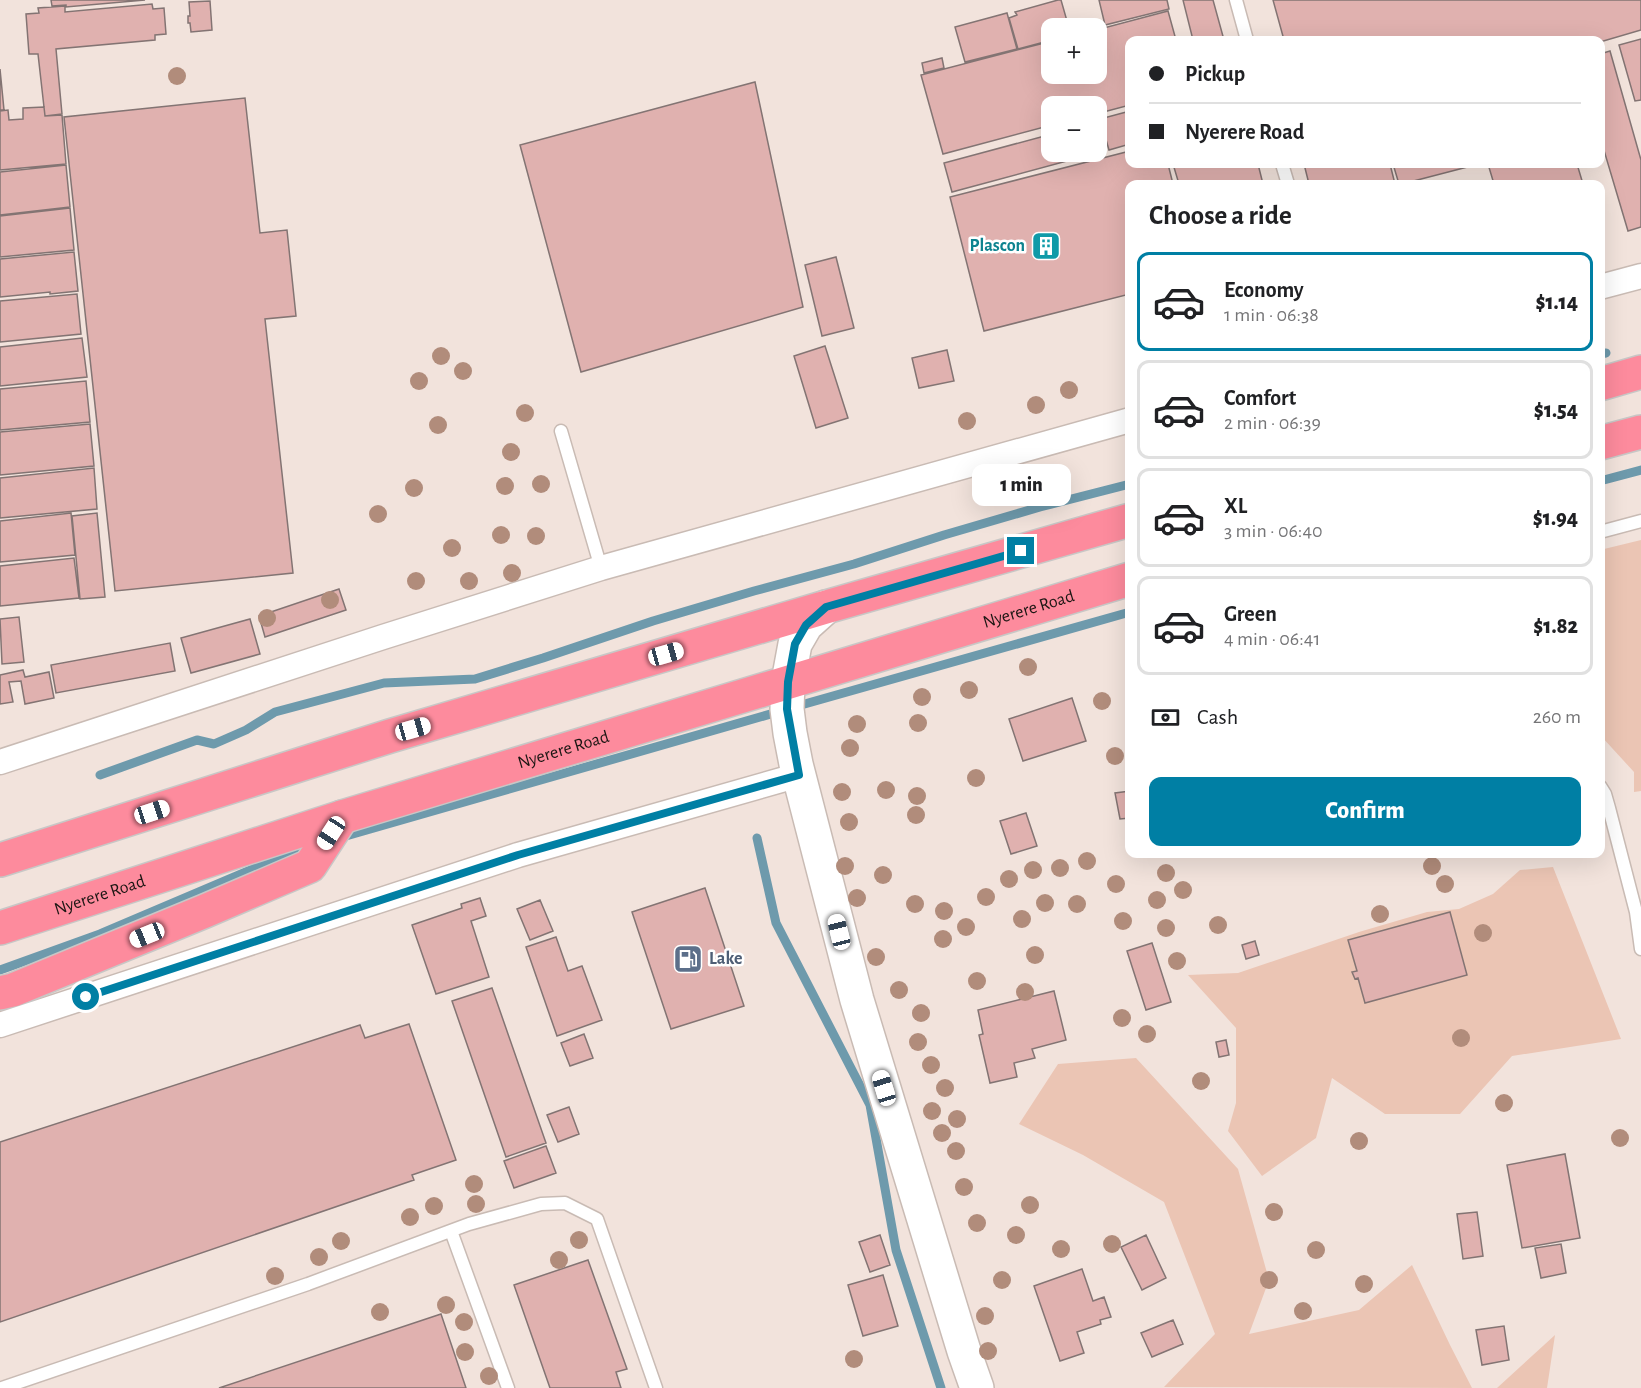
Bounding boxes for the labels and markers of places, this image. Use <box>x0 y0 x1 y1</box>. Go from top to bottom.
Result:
building icon: Plascon <box>1030 230 1062 262</box>
place label: Plascon <box>970 237 1025 255</box>
fuel station icon: Lake <box>672 943 704 975</box>
place label: Lake <box>709 950 743 968</box>

